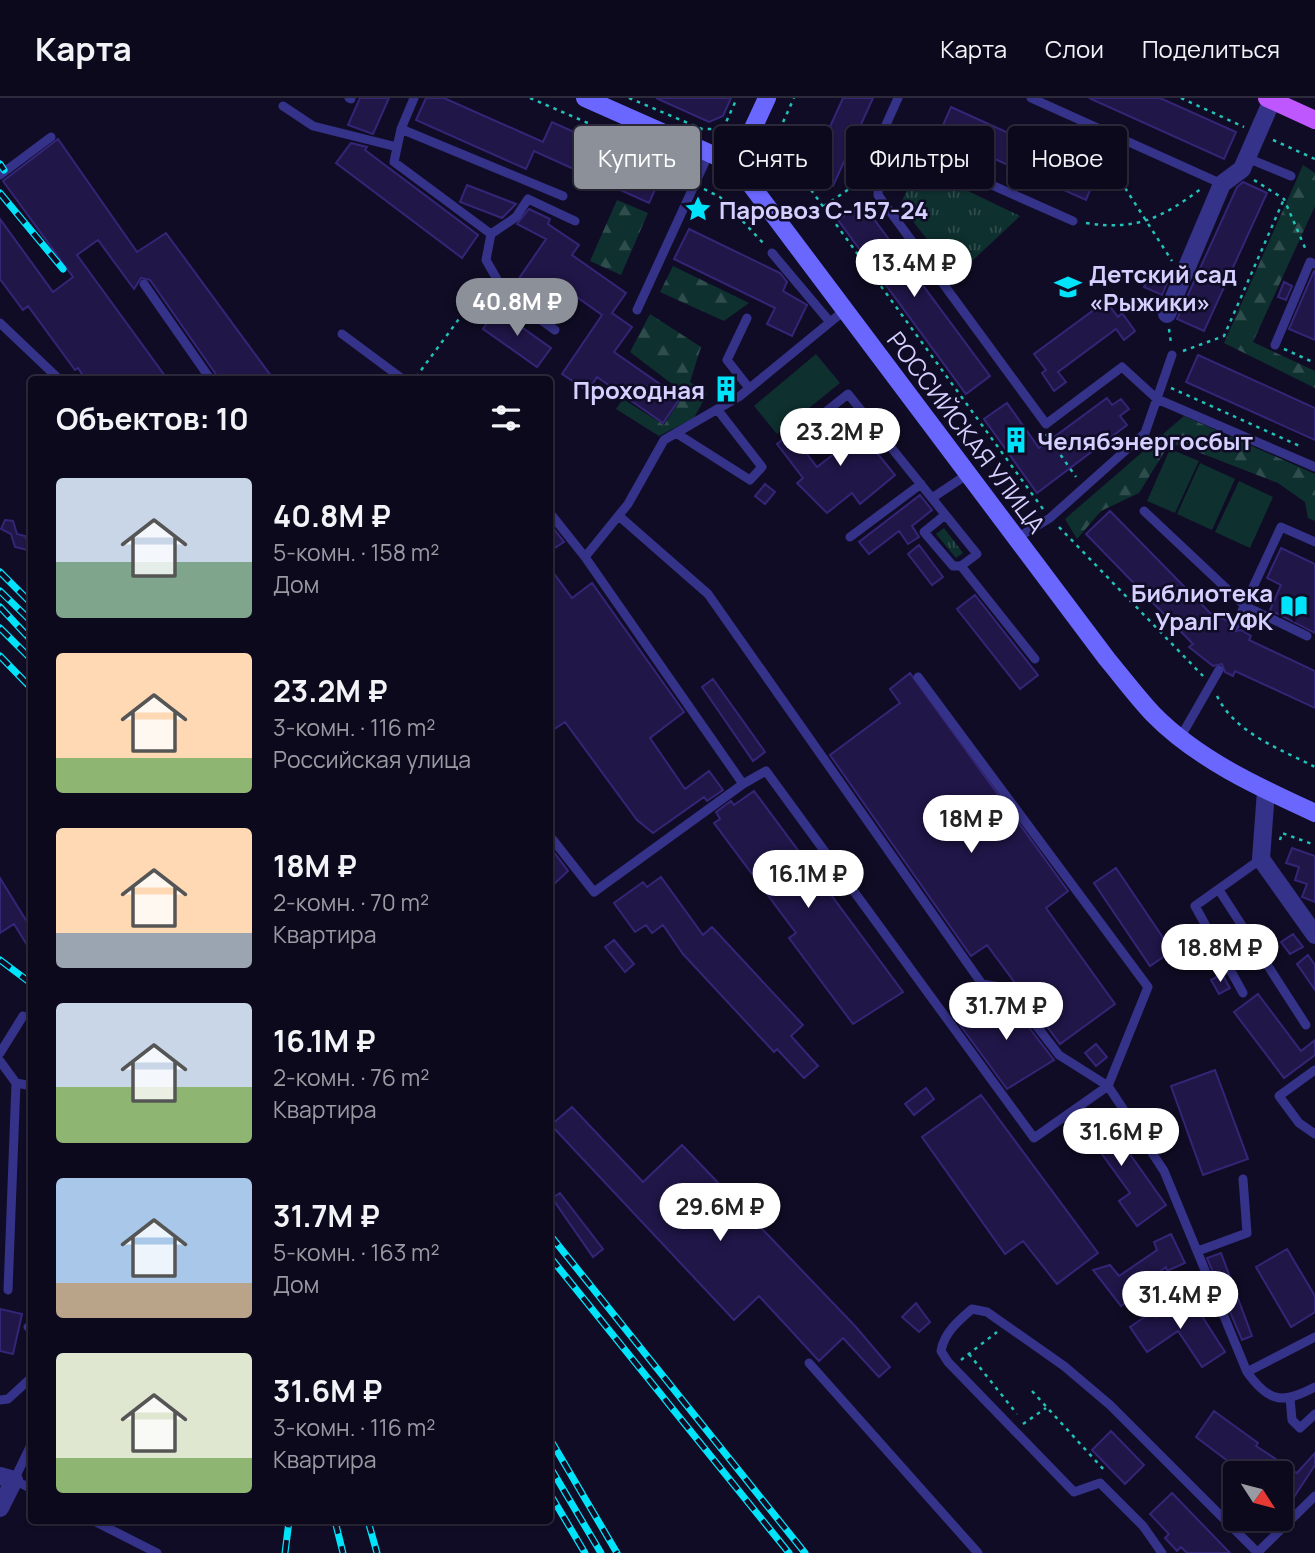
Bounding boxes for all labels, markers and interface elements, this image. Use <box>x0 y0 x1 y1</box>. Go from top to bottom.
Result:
text: Карта <box>35 26 132 71</box>
text: Карта <box>940 32 1007 65</box>
text: Слои <box>1045 32 1104 65</box>
text: Поделиться <box>1142 32 1280 65</box>
chip: Купить <box>574 126 700 189</box>
chip: Снять <box>714 126 832 189</box>
chip: Фильтры <box>846 126 994 189</box>
chip: Новое <box>1008 126 1127 189</box>
place label: Паровоз С-157-24 <box>719 193 929 226</box>
place icon: Паровоз С-157-24 <box>683 194 713 224</box>
pin: 13.4M ₽ <box>849 240 979 299</box>
text: 13.4M ₽ <box>872 246 956 278</box>
place label: Детский сад «Рыжики» <box>1089 257 1237 318</box>
school or university icon: Детский сад «Рыжики» <box>1053 272 1083 302</box>
pin: 40.8M ₽ <box>452 278 582 338</box>
text: 40.8M ₽ <box>472 285 562 317</box>
street label: РОССИЙСКАЯ УЛИЦА <box>880 324 1054 540</box>
place label: Проходная <box>573 373 705 406</box>
building icon: Проходная <box>711 374 741 404</box>
text: Объектов: 10 <box>56 398 249 439</box>
icon: filters <box>487 399 525 437</box>
pin: 23.2M ₽ <box>775 408 905 468</box>
text: 23.2M ₽ <box>796 415 884 447</box>
place label: Челябэнергосбыт <box>1037 424 1254 457</box>
building icon: Челябэнергосбыт <box>1001 425 1031 455</box>
text: 40.8M ₽ <box>273 495 391 536</box>
icon: home <box>112 506 196 590</box>
text: 5-комн. · 158 m² <box>273 536 439 568</box>
text: Дом <box>273 568 319 600</box>
place label: Библиотека УралГУФК <box>1131 576 1273 637</box>
library icon: Библиотека УралГУФК <box>1279 591 1309 621</box>
text: 23.2M ₽ <box>273 670 387 711</box>
icon: home <box>112 681 196 765</box>
text: 3-комн. · 116 m² <box>273 711 435 743</box>
text: Российская улица <box>273 743 471 775</box>
pin: 18M ₽ <box>922 796 1020 855</box>
text: 18M ₽ <box>939 802 1003 834</box>
text: 18M ₽ <box>273 845 357 886</box>
pin: 16.1M ₽ <box>743 850 873 910</box>
icon: home <box>112 856 196 940</box>
text: 16.1M ₽ <box>769 857 847 889</box>
text: 2-комн. · 70 m² <box>273 886 429 918</box>
text: Квартира <box>273 918 377 950</box>
pin: 18.8M ₽ <box>1155 924 1285 984</box>
text: 18.8M ₽ <box>1177 931 1263 963</box>
pin: 31.7M ₽ <box>941 982 1071 1042</box>
text: 31.7M ₽ <box>965 989 1047 1021</box>
text: 16.1M ₽ <box>273 1020 376 1061</box>
icon: home <box>112 1031 196 1115</box>
text: 2-комн. · 76 m² <box>273 1061 429 1093</box>
text: Квартира <box>273 1093 377 1125</box>
pin: 31.6M ₽ <box>1056 1108 1186 1168</box>
text: 31.6M ₽ <box>1079 1115 1163 1147</box>
pin: 29.6M ₽ <box>655 1184 785 1243</box>
text: 29.6M ₽ <box>675 1190 765 1222</box>
text: 31.7M ₽ <box>273 1195 380 1236</box>
icon: home <box>112 1206 196 1290</box>
text: 5-комн. · 163 m² <box>273 1236 440 1268</box>
text: Дом <box>273 1268 319 1300</box>
pin: 31.4M ₽ <box>1115 1272 1245 1331</box>
text: 31.4M ₽ <box>1138 1278 1222 1310</box>
text: 31.6M ₽ <box>273 1370 382 1411</box>
icon: home <box>112 1381 196 1465</box>
text: 3-комн. · 116 m² <box>273 1411 435 1443</box>
text: Квартира <box>273 1443 377 1475</box>
north arrow <box>1223 1461 1293 1531</box>
map controls <box>1223 1461 1293 1531</box>

